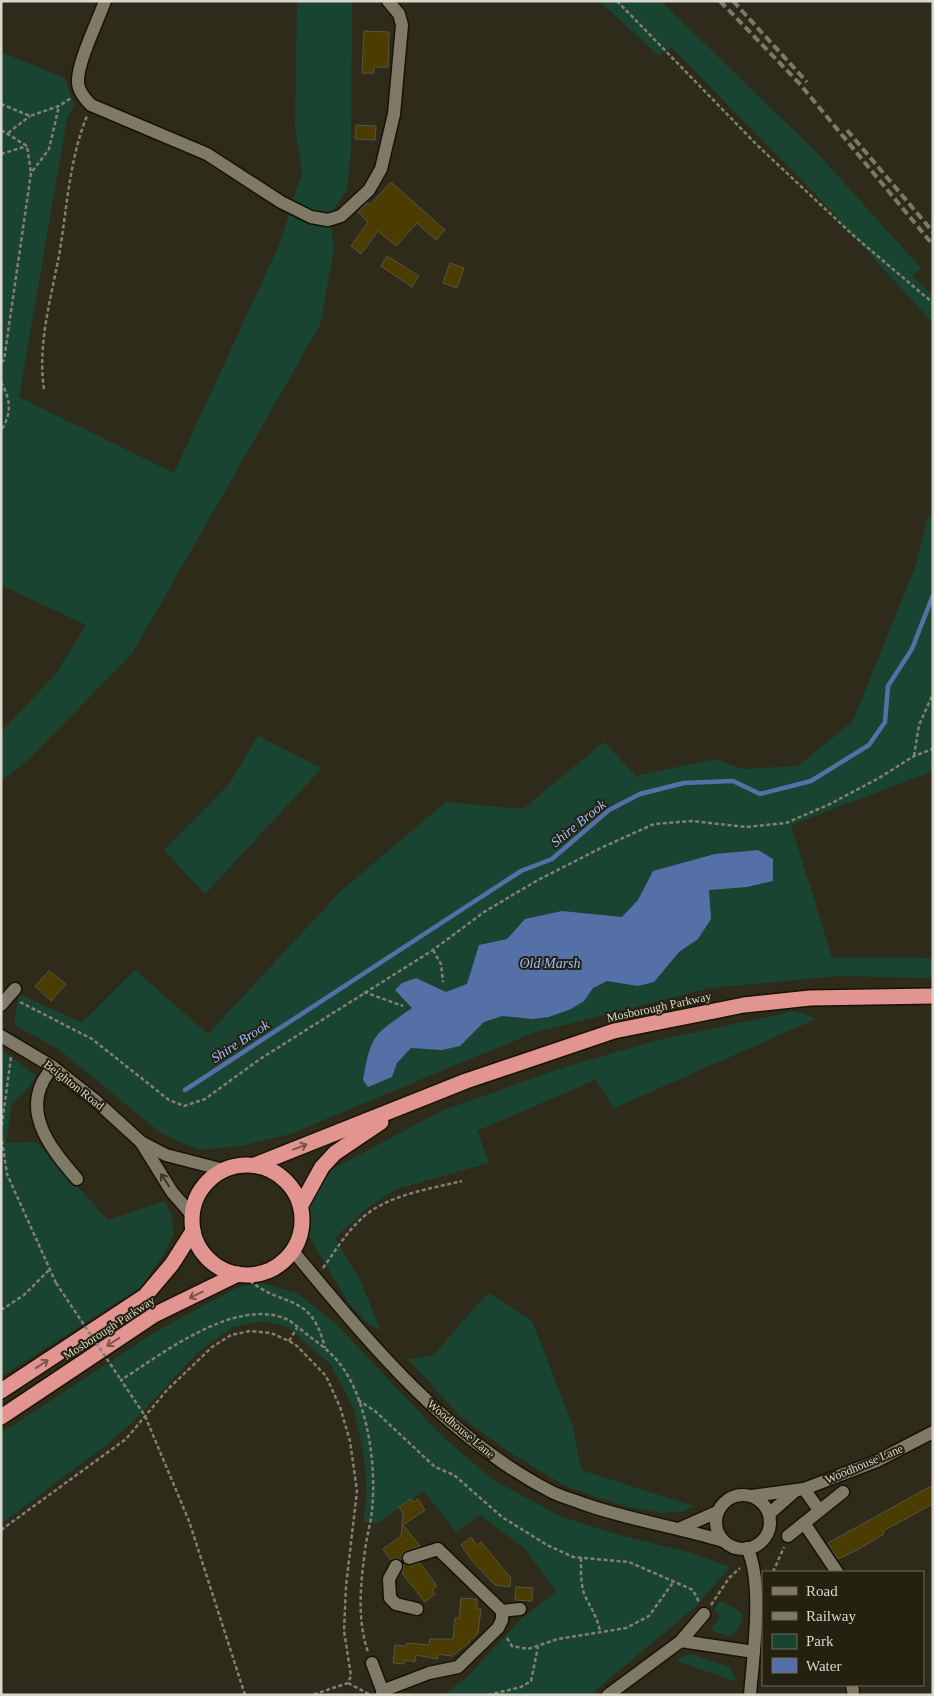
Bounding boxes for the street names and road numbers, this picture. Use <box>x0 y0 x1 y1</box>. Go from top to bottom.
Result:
street label: Mosborough Parkway <box>606 989 712 1025</box>
street label: Beighton Road <box>41 1057 107 1113</box>
street label: Mosborough Parkway <box>61 1293 157 1363</box>
street label: Woodhouse Lane <box>425 1397 497 1461</box>
street label: Woodhouse Lane <box>823 1441 905 1487</box>

